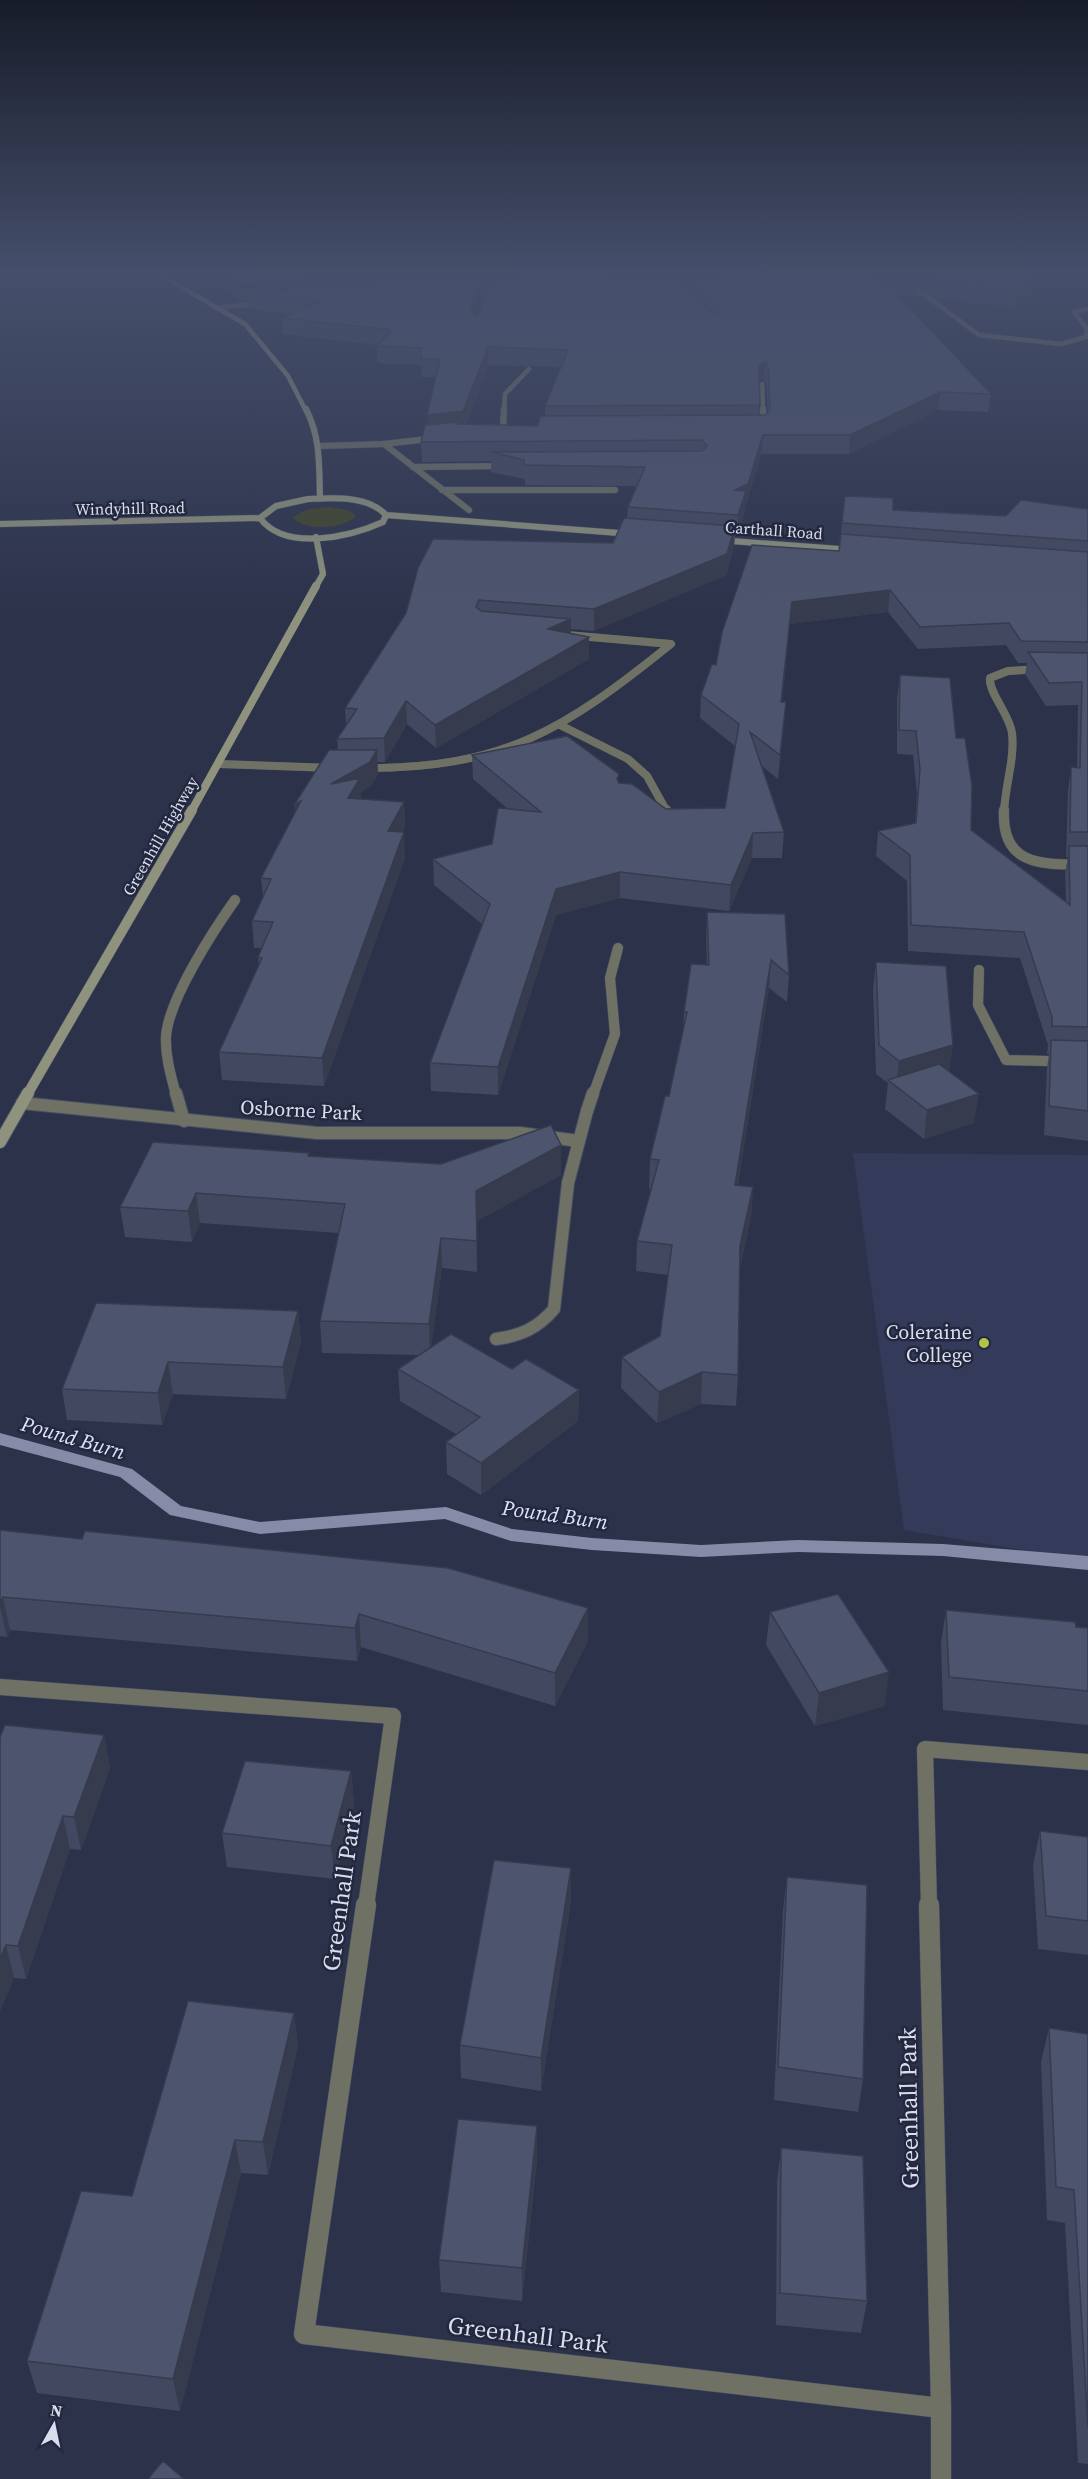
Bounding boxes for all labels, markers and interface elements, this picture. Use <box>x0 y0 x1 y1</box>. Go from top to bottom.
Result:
street label: Windyhill Road <box>75 496 185 520</box>
street label: Carthall Road <box>724 516 824 544</box>
street label: Greenhill Highway <box>117 772 203 900</box>
street label: Osborne Park <box>240 1093 363 1127</box>
place label: Coleraine College <box>886 1318 972 1369</box>
marker: Coleraine College <box>977 1336 991 1350</box>
water label: Pound Burn <box>17 1409 129 1466</box>
water label: Pound Burn <box>499 1493 610 1536</box>
street label: Greenhall Park <box>314 1808 369 1973</box>
street label: Greenhall Park <box>891 2026 926 2189</box>
street label: Greenhall Park <box>446 2308 611 2361</box>
north arrow <box>24 2395 84 2455</box>
text: N <box>49 2398 64 2422</box>

